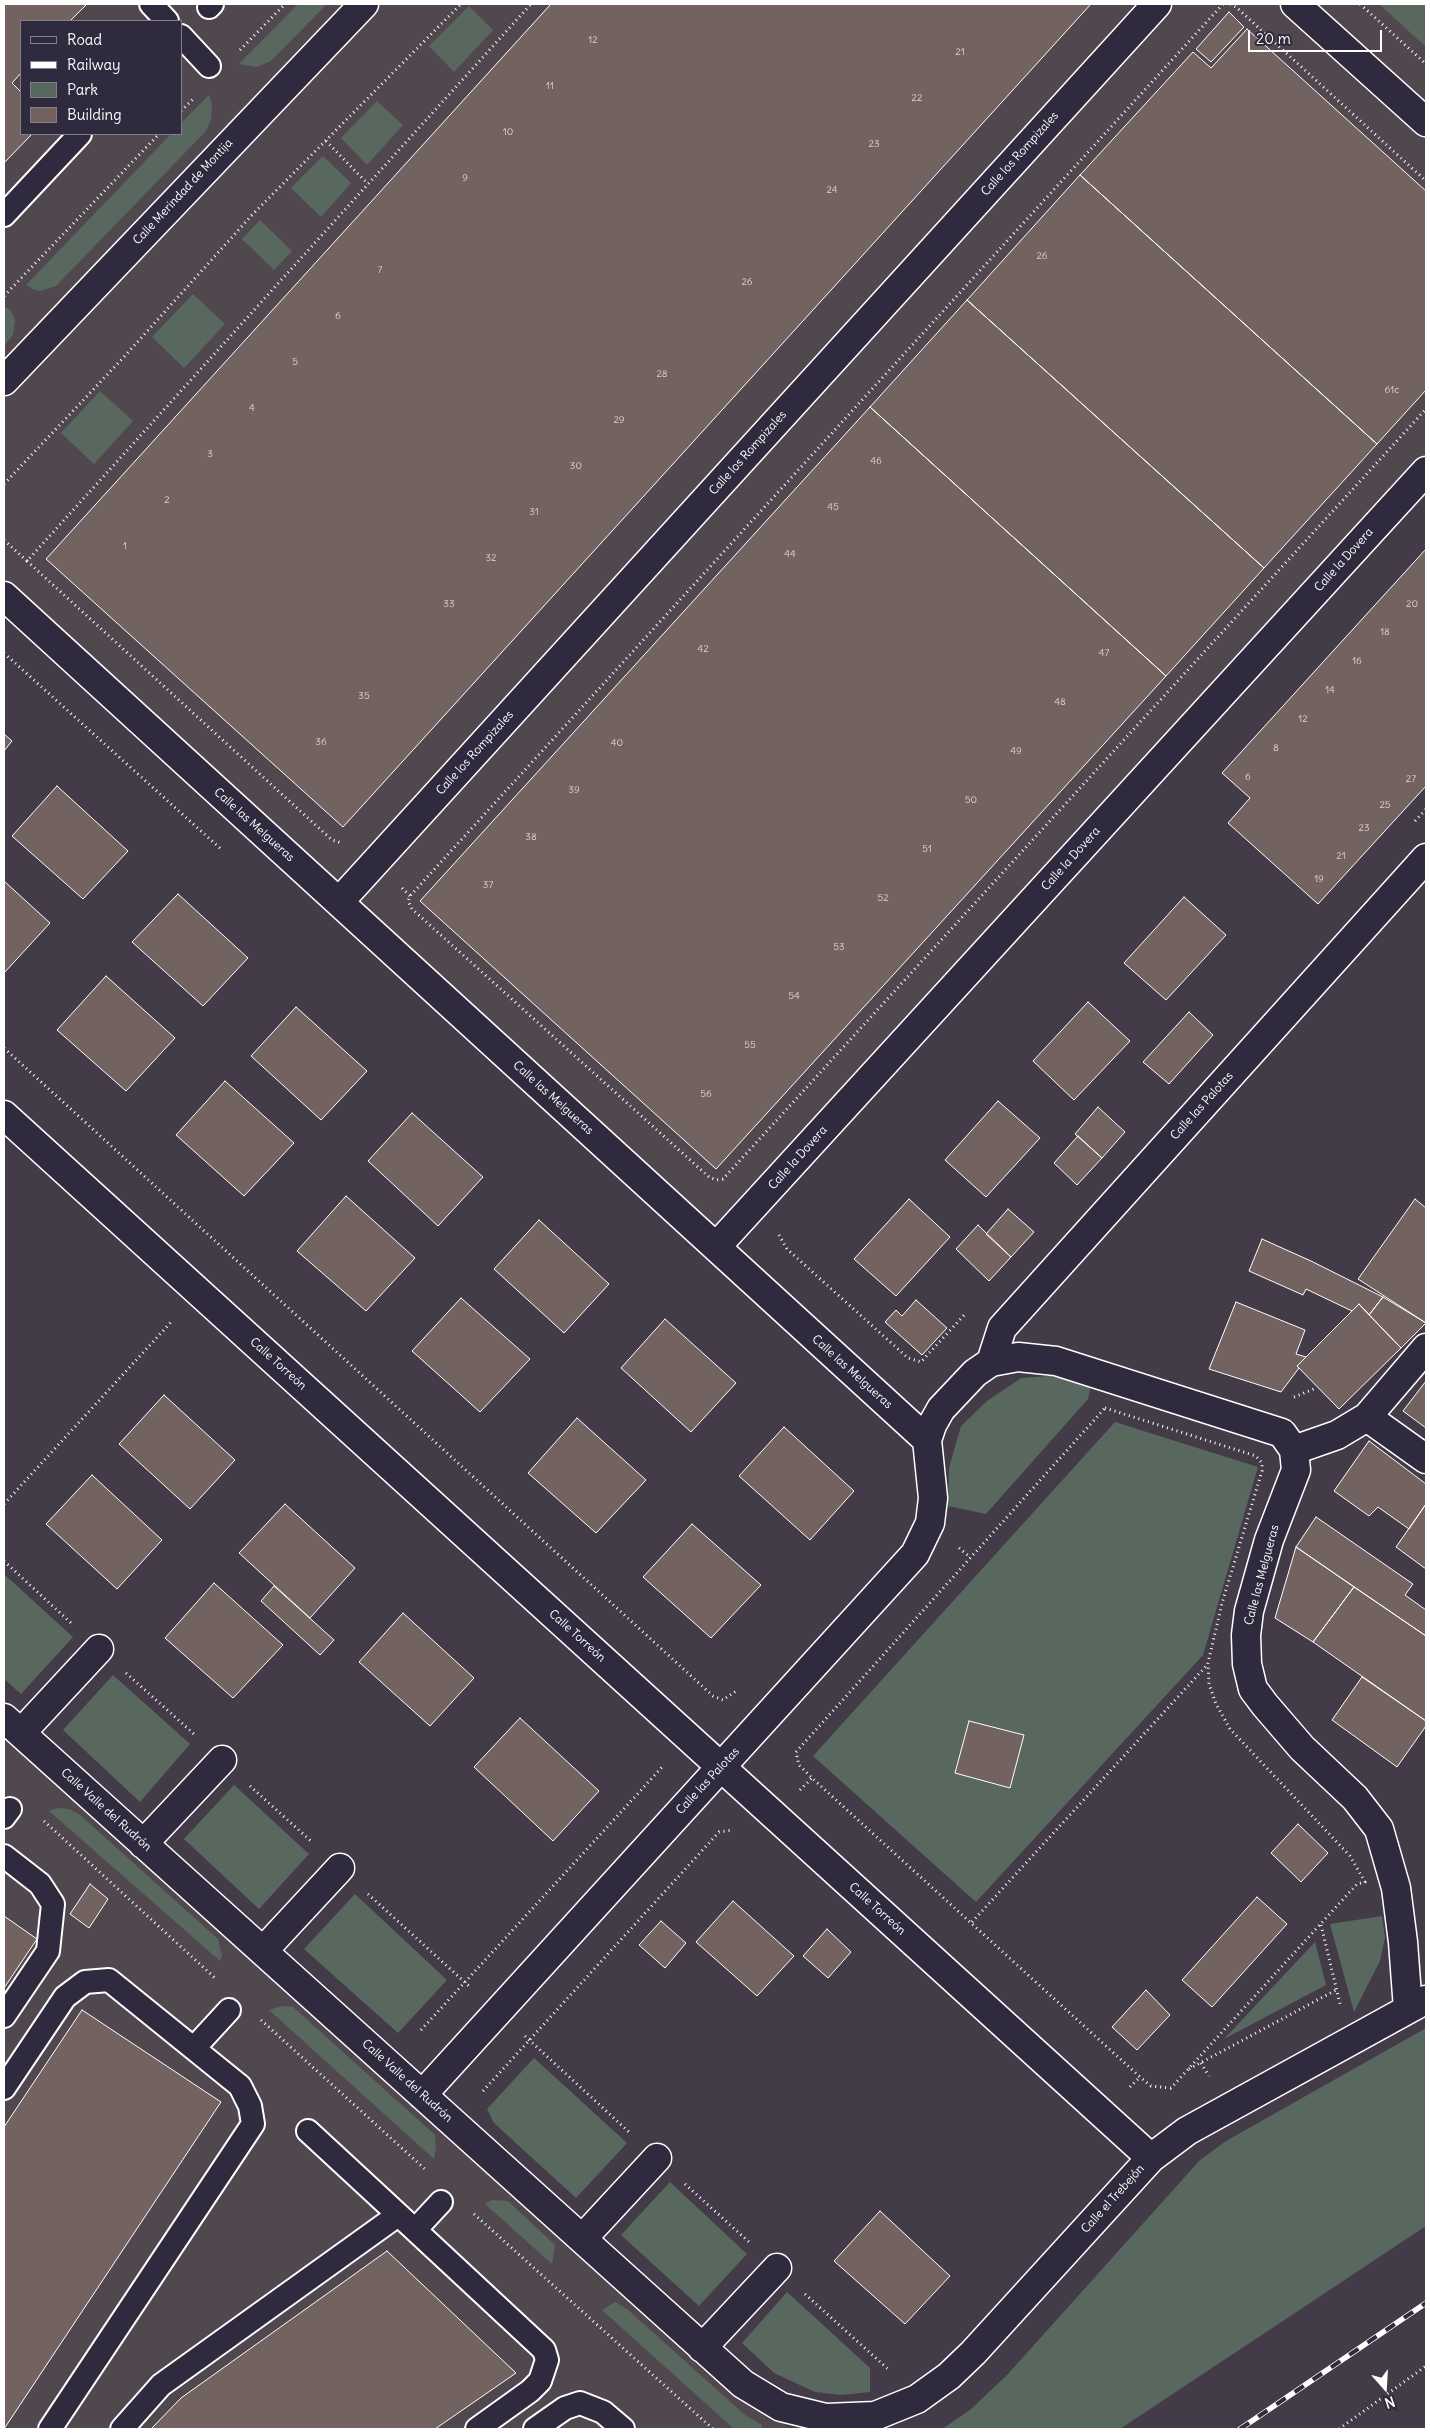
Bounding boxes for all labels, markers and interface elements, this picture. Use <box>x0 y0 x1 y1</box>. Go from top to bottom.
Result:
legend <box>20 20 182 135</box>
scale bar <box>1250 20 1384 52</box>
text: 20 m <box>1256 29 1291 48</box>
text: Road <box>67 30 102 49</box>
house number: 12 <box>588 34 598 46</box>
house number: 21 <box>955 46 965 58</box>
text: Railway <box>67 55 121 74</box>
text: Park <box>67 80 98 99</box>
house number: 11 <box>546 80 554 92</box>
house number: 22 <box>912 92 922 104</box>
text: Building <box>67 105 122 124</box>
street label: Calle los Rompizales <box>978 109 1062 199</box>
house number: 10 <box>503 126 513 138</box>
street label: Calle Merindad de Montija <box>130 136 236 248</box>
house number: 23 <box>868 138 880 150</box>
house number: 9 <box>462 172 468 184</box>
house number: 24 <box>826 184 838 196</box>
house number: 26 <box>1036 250 1048 262</box>
house number: 7 <box>378 264 382 276</box>
house number: 26 <box>741 276 753 288</box>
house number: 6 <box>335 310 341 322</box>
house number: 5 <box>292 356 298 368</box>
house number: 28 <box>656 368 668 380</box>
house number: 61c <box>1385 384 1399 396</box>
house number: 4 <box>249 402 255 414</box>
street label: Calle los Rompizales <box>706 408 790 498</box>
house number: 29 <box>613 414 625 426</box>
house number: 3 <box>207 448 213 460</box>
house number: 46 <box>870 455 882 467</box>
house number: 30 <box>570 460 582 472</box>
house number: 2 <box>164 494 170 506</box>
house number: 45 <box>827 501 839 513</box>
house number: 31 <box>529 506 539 518</box>
street label: Calle la Dovera <box>1312 525 1376 595</box>
house number: 1 <box>123 540 127 552</box>
house number: 44 <box>784 548 796 560</box>
house number: 32 <box>485 552 497 564</box>
house number: 33 <box>443 598 455 610</box>
house number: 20 <box>1406 598 1418 610</box>
house number: 18 <box>1380 626 1390 638</box>
house number: 42 <box>697 643 709 655</box>
house number: 47 <box>1099 647 1109 659</box>
house number: 16 <box>1352 655 1362 667</box>
house number: 14 <box>1325 684 1335 696</box>
house number: 35 <box>358 690 370 702</box>
house number: 48 <box>1054 696 1066 708</box>
street label: Calle los Rompizales <box>433 708 517 798</box>
house number: 12 <box>1298 713 1308 725</box>
house number: 36 <box>315 736 327 748</box>
house number: 40 <box>611 737 623 749</box>
house number: 8 <box>1273 742 1279 754</box>
house number: 49 <box>1010 745 1022 757</box>
house number: 6 <box>1245 771 1251 783</box>
house number: 27 <box>1406 773 1416 785</box>
house number: 39 <box>568 784 580 796</box>
street label: Calle las Melgueras <box>211 785 297 865</box>
house number: 50 <box>965 794 977 806</box>
house number: 25 <box>1379 799 1391 811</box>
house number: 23 <box>1358 822 1370 834</box>
street label: Calle la Dovera <box>1039 824 1103 894</box>
house number: 38 <box>525 831 537 843</box>
house number: 51 <box>922 843 932 855</box>
house number: 21 <box>1336 850 1346 862</box>
house number: 19 <box>1314 873 1324 885</box>
house number: 37 <box>483 879 493 891</box>
house number: 52 <box>877 892 889 904</box>
house number: 53 <box>833 941 845 953</box>
house number: 54 <box>788 990 800 1002</box>
house number: 55 <box>744 1039 756 1051</box>
street label: Calle las Melgueras <box>510 1058 596 1138</box>
street label: Calle las Palotas <box>1168 1069 1236 1143</box>
house number: 56 <box>700 1088 712 1100</box>
street label: Calle la Dovera <box>766 1123 830 1193</box>
street label: Calle las Melgueras <box>809 1332 895 1412</box>
street label: Calle Torreón <box>247 1335 309 1393</box>
street label: Calle las Melgueras <box>1242 1523 1282 1627</box>
street label: Calle Torreón <box>546 1607 608 1665</box>
street label: Calle las Palotas <box>673 1744 743 1818</box>
street label: Calle Valle del Rudrón <box>58 1766 154 1854</box>
street label: Calle Torreón <box>846 1880 908 1938</box>
street label: Calle Valle del Rudrón <box>359 2037 455 2125</box>
street label: Calle el Trebejón <box>1078 2162 1148 2236</box>
north arrow <box>1360 2363 1410 2413</box>
text: N <box>1382 2392 1397 2412</box>

